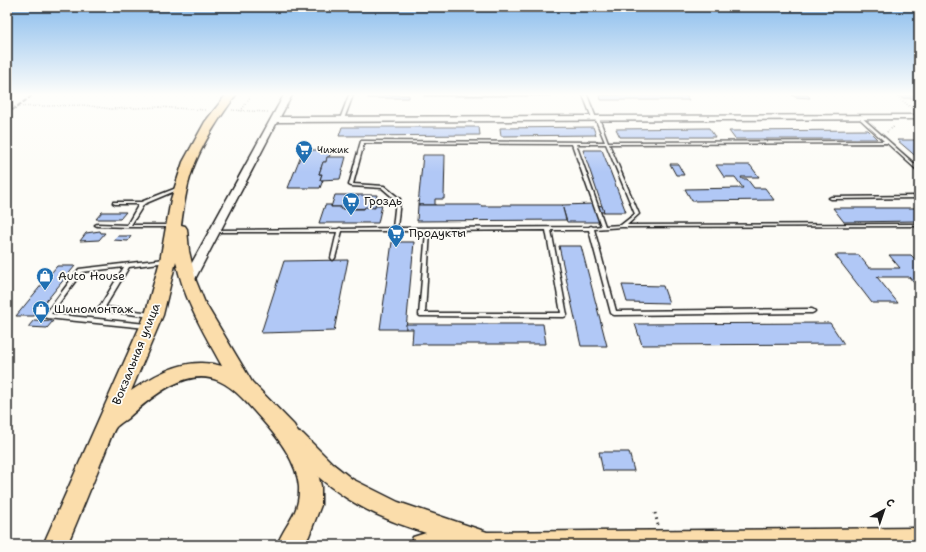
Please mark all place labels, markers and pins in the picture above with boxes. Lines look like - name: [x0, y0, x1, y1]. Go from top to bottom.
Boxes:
- supermarket icon: Чижик: [294, 139, 314, 164]
- place label: Чижик: [317, 143, 349, 156]
- supermarket icon: Гроздь: [341, 191, 361, 216]
- place label: Гроздь: [364, 193, 402, 209]
- supermarket icon: Продукты: [386, 223, 406, 248]
- place label: Продукты: [409, 225, 466, 241]
- shop icon: Auto House: [35, 266, 55, 291]
- place label: Auto House: [58, 268, 125, 284]
- shop icon: Шиномонтаж: [31, 299, 51, 324]
- place label: Шиномонтаж: [54, 301, 133, 317]

